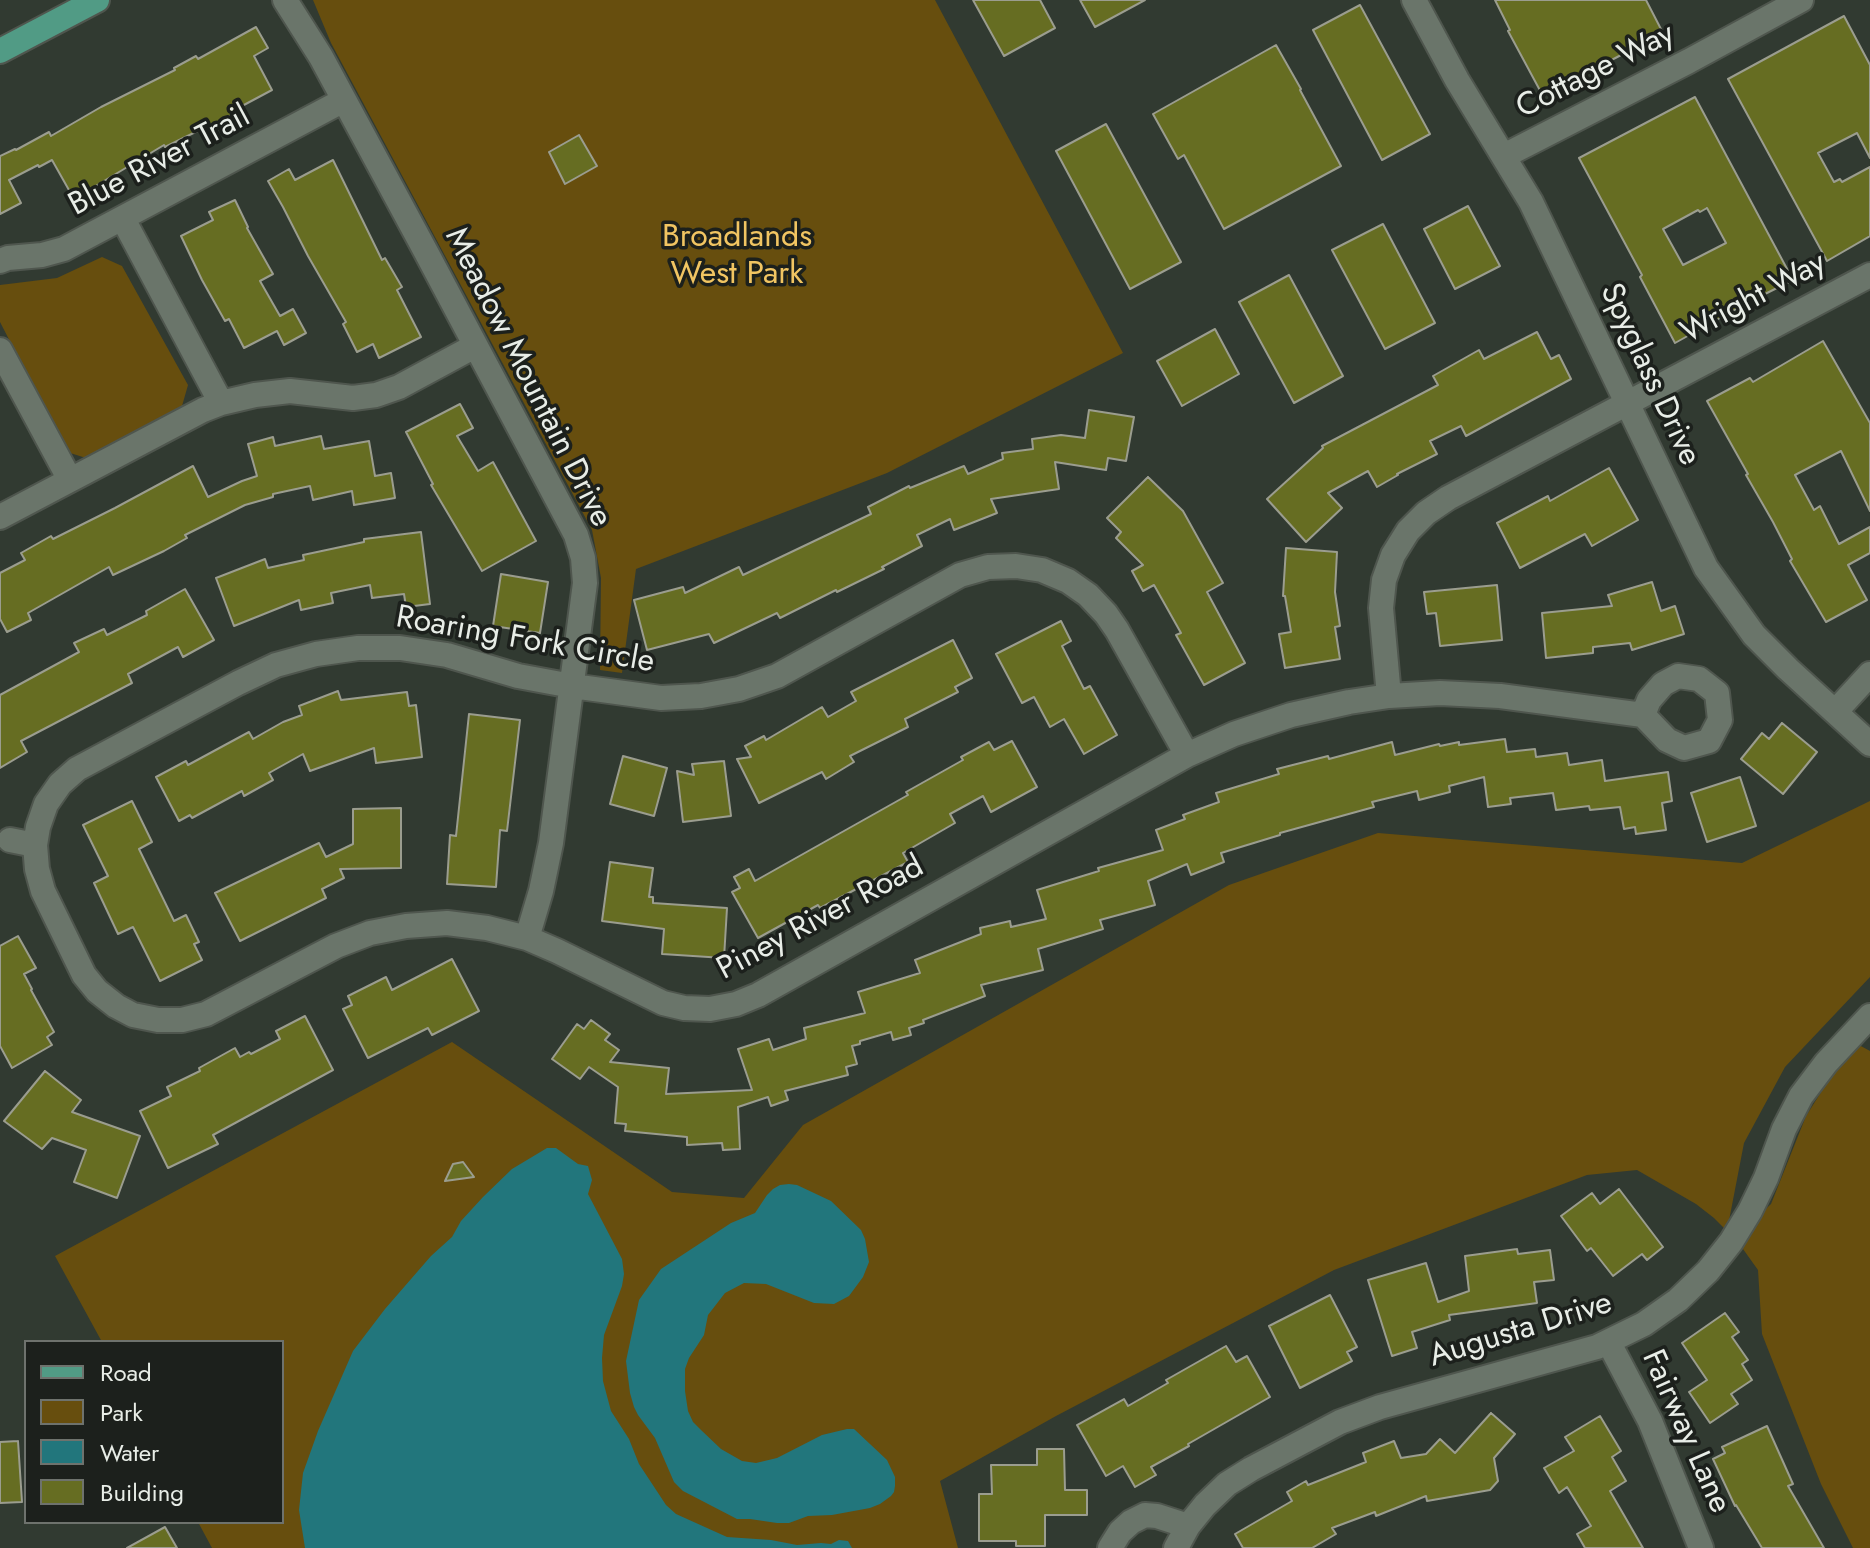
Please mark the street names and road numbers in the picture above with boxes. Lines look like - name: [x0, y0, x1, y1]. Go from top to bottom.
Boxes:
- street label: Cottage Way: [1511, 16, 1681, 128]
- street label: Blue River Trail: [63, 98, 257, 226]
- street label: Meadow Mountain Drive: [435, 222, 619, 534]
- street label: Wright Way: [1675, 245, 1833, 353]
- street label: Spyglass Drive: [1590, 278, 1708, 472]
- street label: Roaring Fork Circle: [393, 599, 657, 683]
- street label: Piney River Road: [711, 848, 931, 990]
- street label: Augusta Drive: [1425, 1285, 1617, 1377]
- street label: Fairway Lane: [1632, 1345, 1738, 1519]

